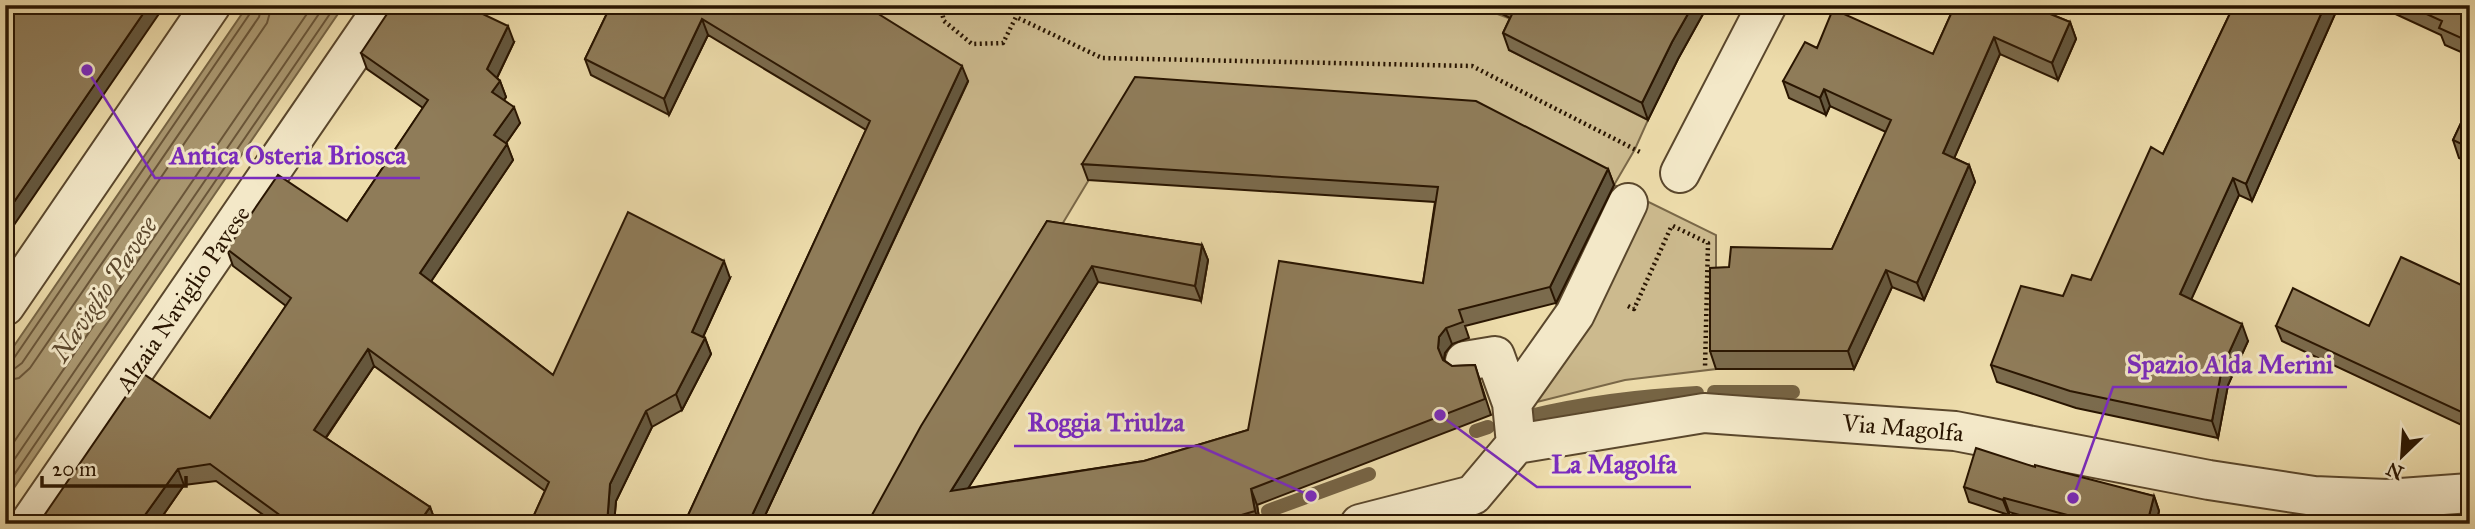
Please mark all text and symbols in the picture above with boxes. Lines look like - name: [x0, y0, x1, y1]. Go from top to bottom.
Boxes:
- callout: Antica Osteria Briosca: [155, 131, 420, 178]
- text: Antica Osteria Briosca: [168, 139, 407, 171]
- street label: Alzaia Naviglio Pavese: [109, 200, 257, 399]
- water label: Naviglio Pavese: [43, 209, 165, 369]
- callout: Spazio Alda Merini: [2113, 340, 2347, 387]
- text: Spazio Alda Merini: [2127, 348, 2334, 380]
- callout: Roggia Triulza: [1014, 399, 1199, 446]
- text: Roggia Triulza: [1027, 406, 1186, 439]
- street label: Via Magolfa: [1840, 408, 1966, 448]
- north arrow: [2366, 420, 2436, 490]
- callout: La Magolfa: [1537, 440, 1691, 487]
- scale bar: [42, 445, 186, 489]
- text: La Magolfa: [1551, 448, 1678, 481]
- text: 20 m: [52, 456, 97, 482]
- text: N: [2383, 457, 2407, 485]

